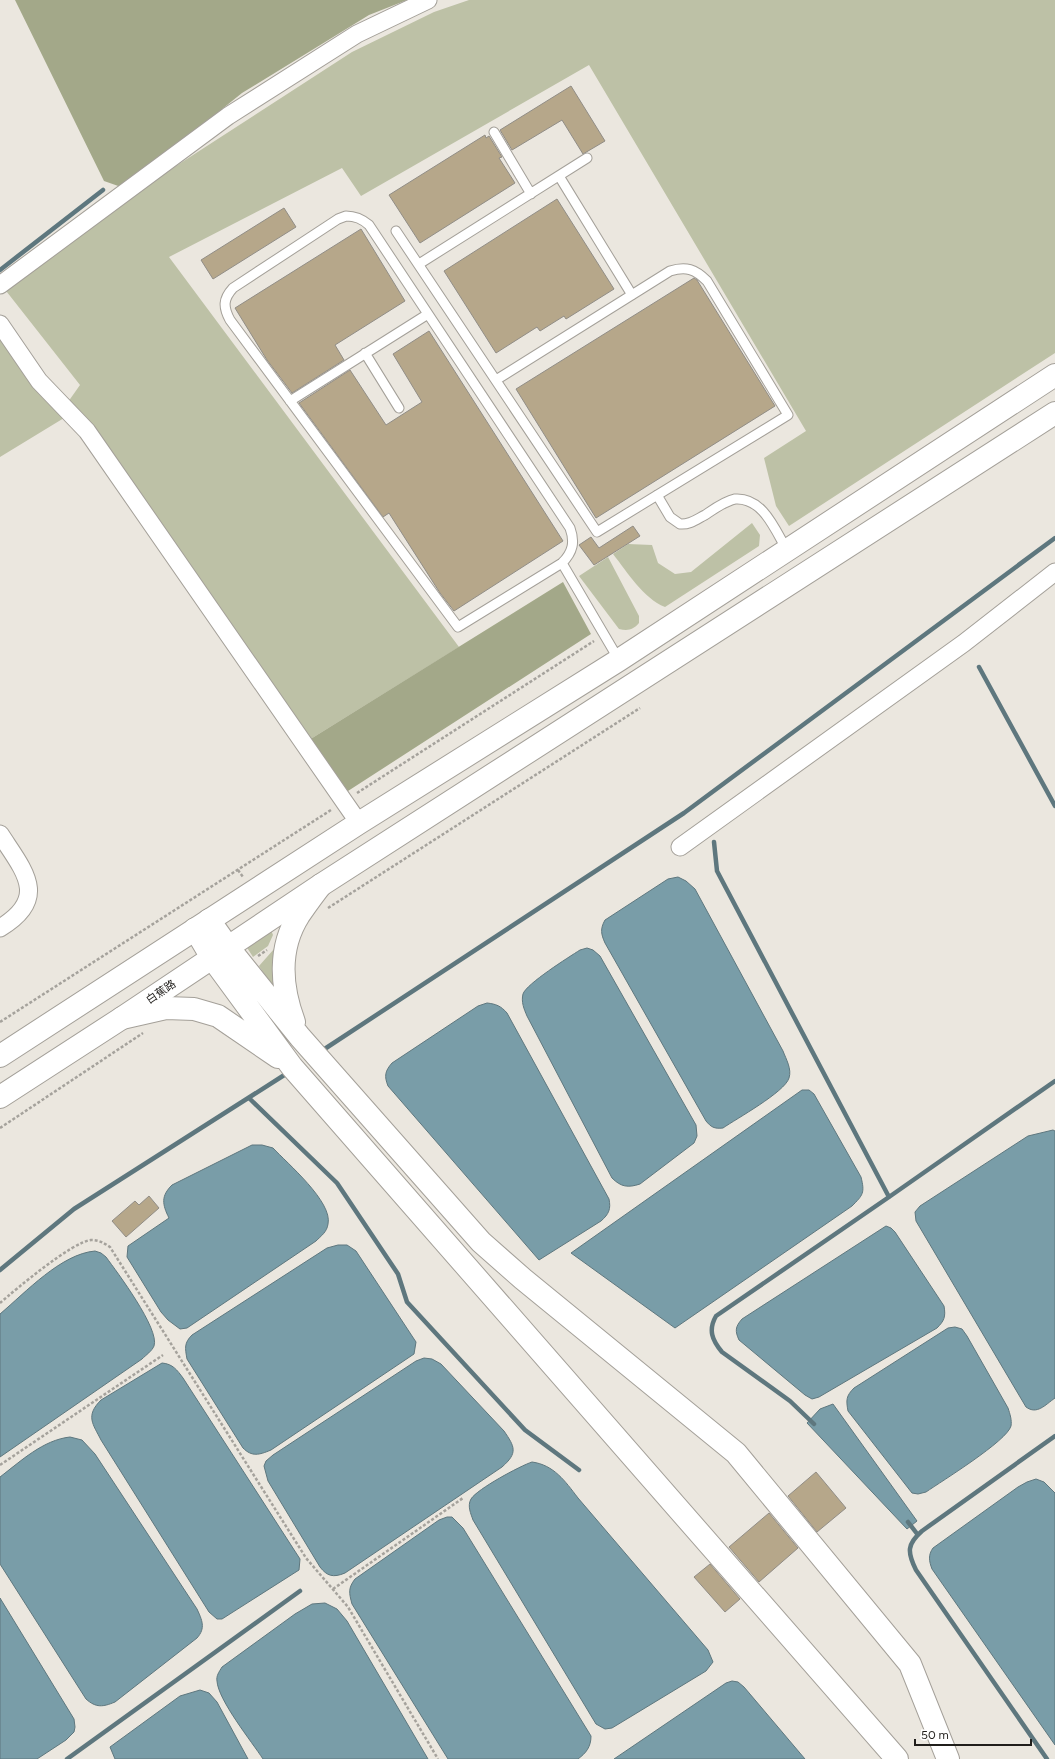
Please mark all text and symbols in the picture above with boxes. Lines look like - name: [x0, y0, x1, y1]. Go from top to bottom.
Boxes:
- street label: 白蕉路: [144, 977, 178, 1007]
- scale bar: [915, 1721, 1031, 1747]
- text: 50 m: [921, 1728, 949, 1742]

